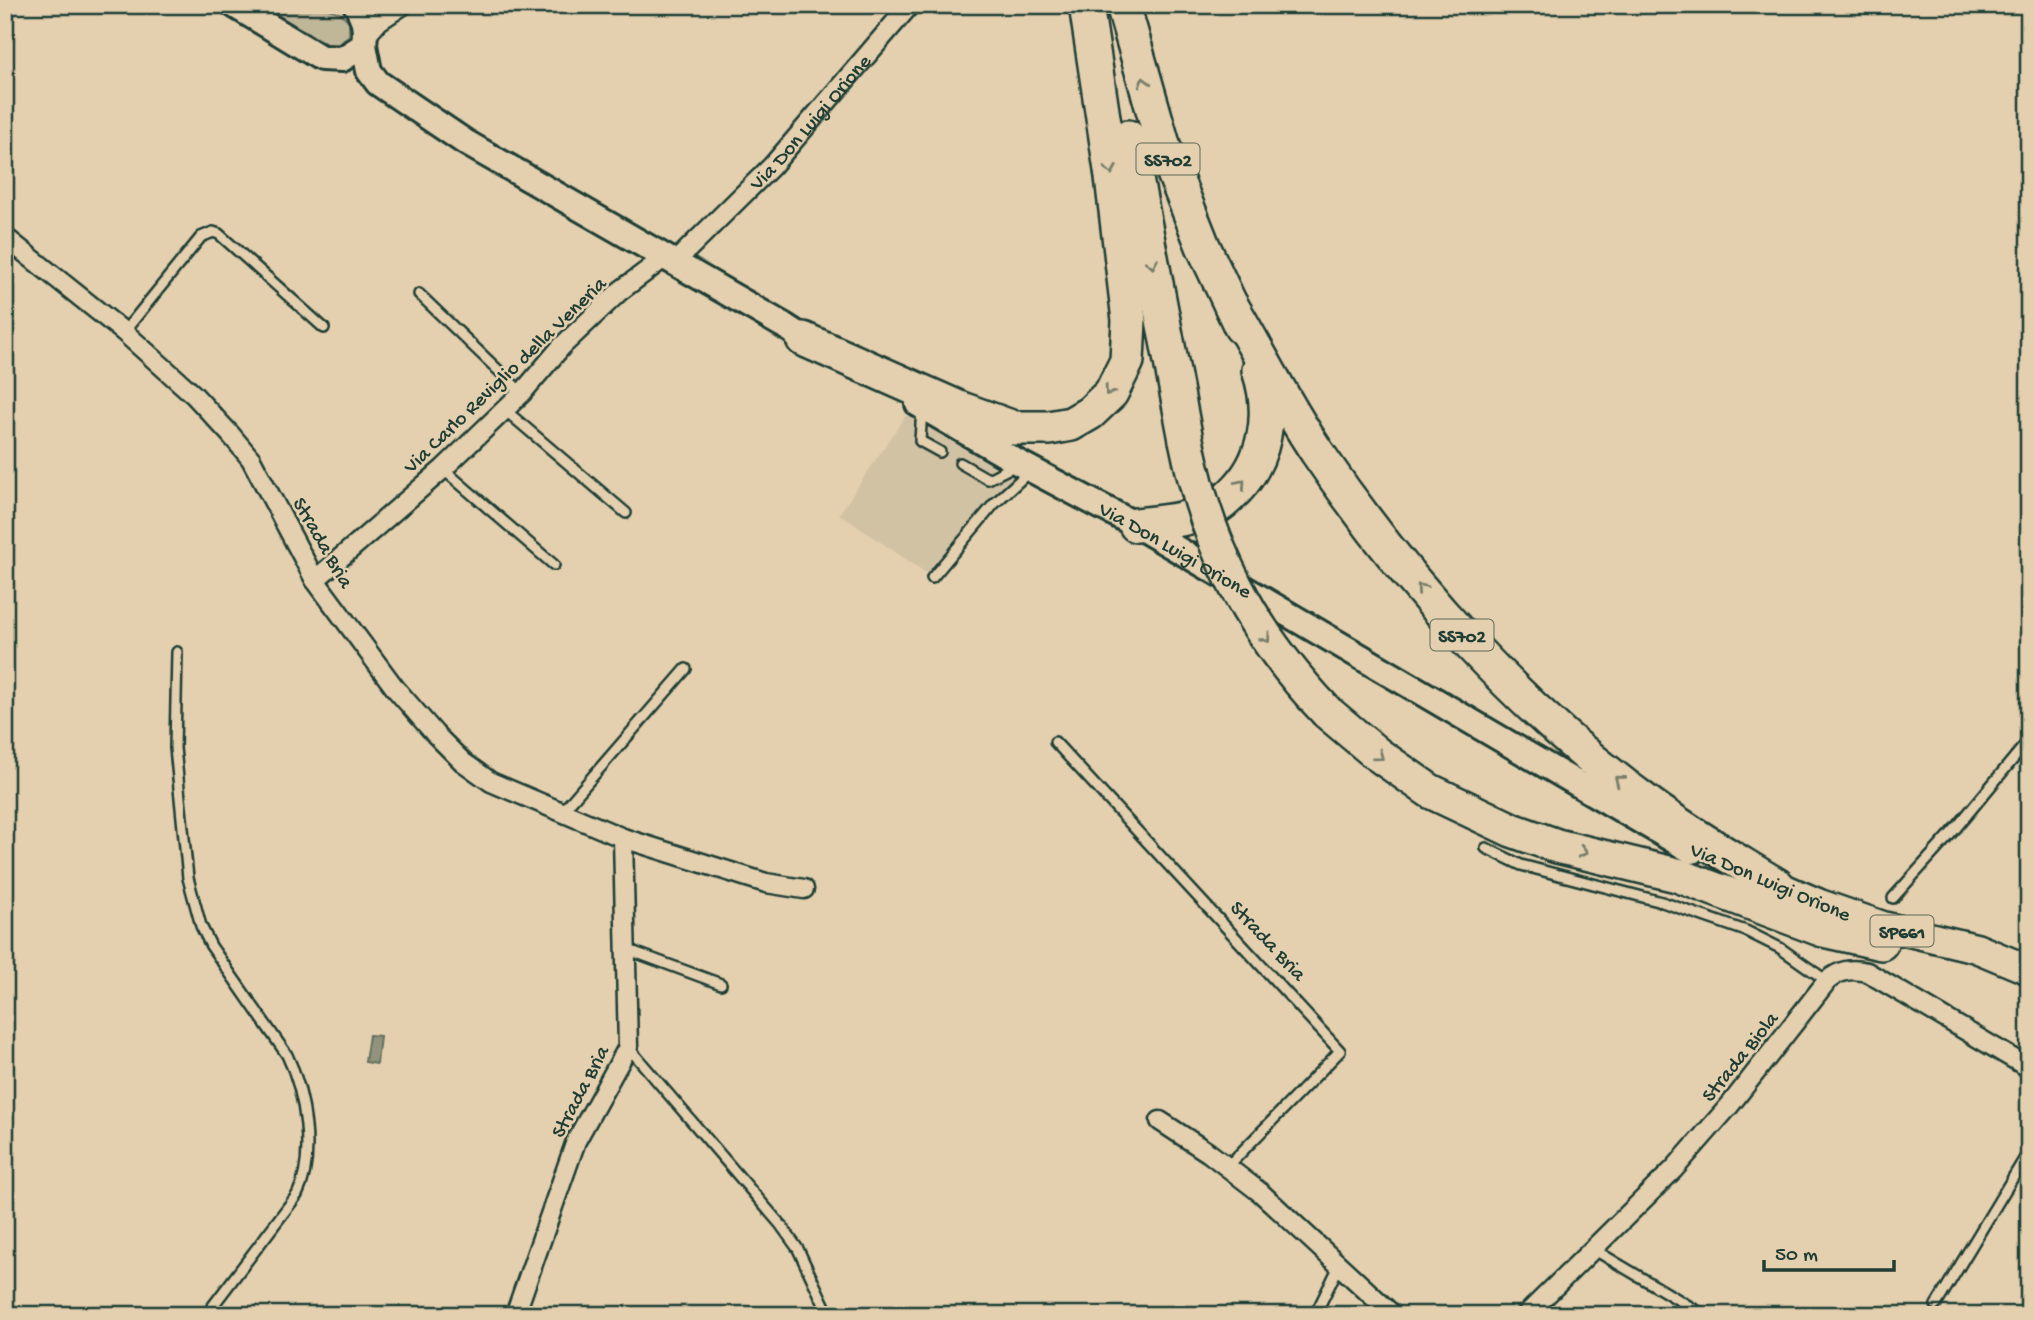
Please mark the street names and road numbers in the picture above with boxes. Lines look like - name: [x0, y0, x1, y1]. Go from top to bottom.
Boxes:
- street label: Via Don Luigi Orione: [745, 50, 879, 198]
- road number: SS702: [1136, 144, 1200, 174]
- street label: Via Carlo Reviglio della Veneria: [399, 272, 614, 481]
- street label: Strada Bria: [285, 494, 358, 595]
- street label: Via Don Luigi Orione: [1093, 498, 1256, 607]
- road number: SS702: [1430, 620, 1494, 650]
- street label: Via Don Luigi Orione: [1685, 839, 1855, 930]
- street label: Strada Bria: [1223, 897, 1311, 989]
- road number: SP661: [1870, 916, 1934, 946]
- street label: Strada Biola: [1698, 1007, 1787, 1108]
- street label: Strada Bria: [547, 1041, 617, 1143]

